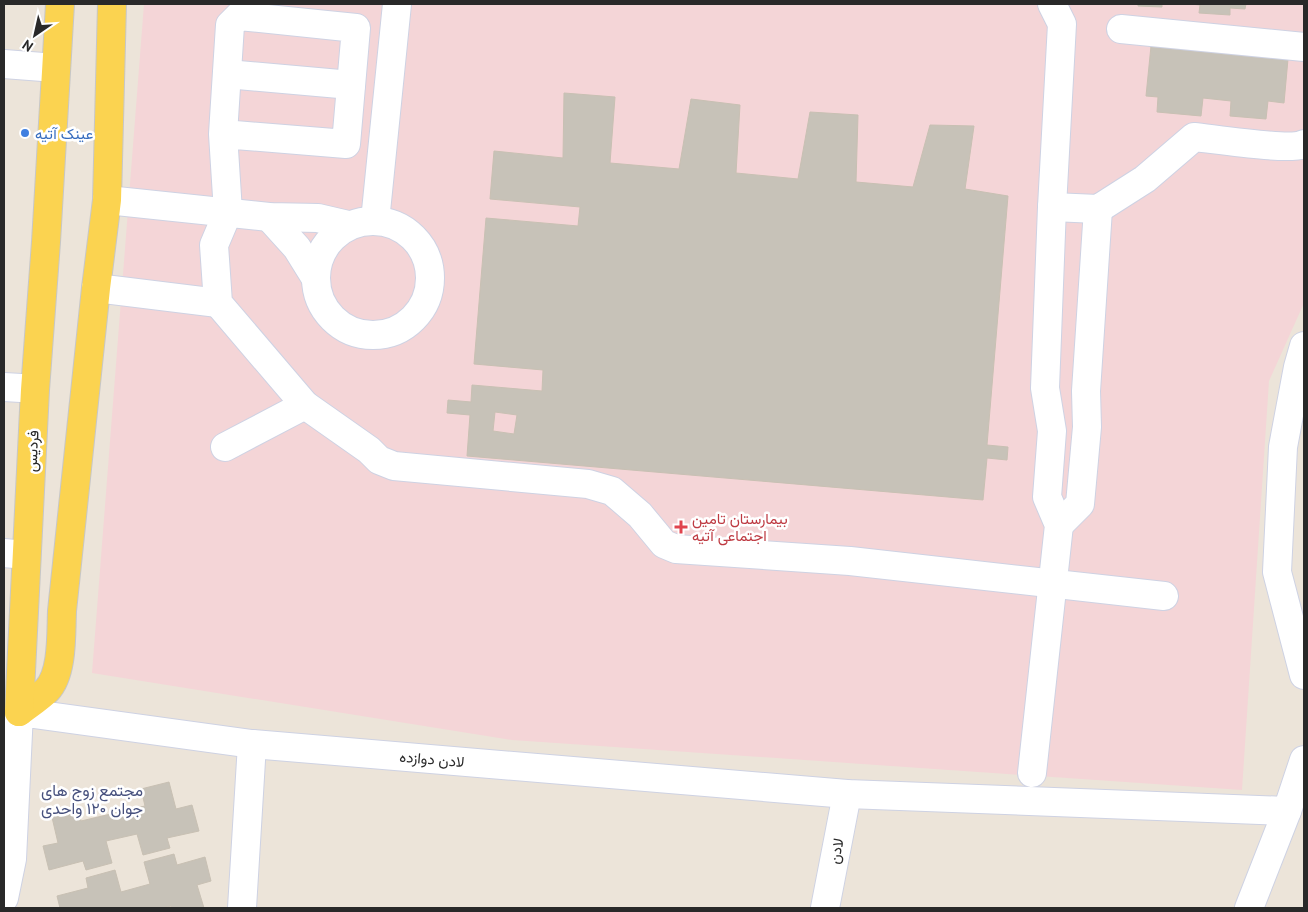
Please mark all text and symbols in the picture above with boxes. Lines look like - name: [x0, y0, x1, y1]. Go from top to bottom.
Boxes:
- north arrow: [10, 10, 60, 60]
- text: N: [19, 36, 37, 56]
- place label: عینک آتیه: [35, 124, 93, 143]
- marker: عینک آتیه: [19, 127, 31, 139]
- street label: فردیس: [21, 429, 44, 472]
- place label: بیمارستان تامین اجتماعی آتیه: [692, 509, 788, 546]
- marker: بیمارستان تامین اجتماعی آتیه: [674, 520, 688, 534]
- street label: لادن دوازده: [399, 747, 465, 771]
- district label: مجتمع زوج های جوان ۱۲۰ واحدی: [41, 780, 143, 819]
- street label: لادن: [824, 836, 848, 866]

